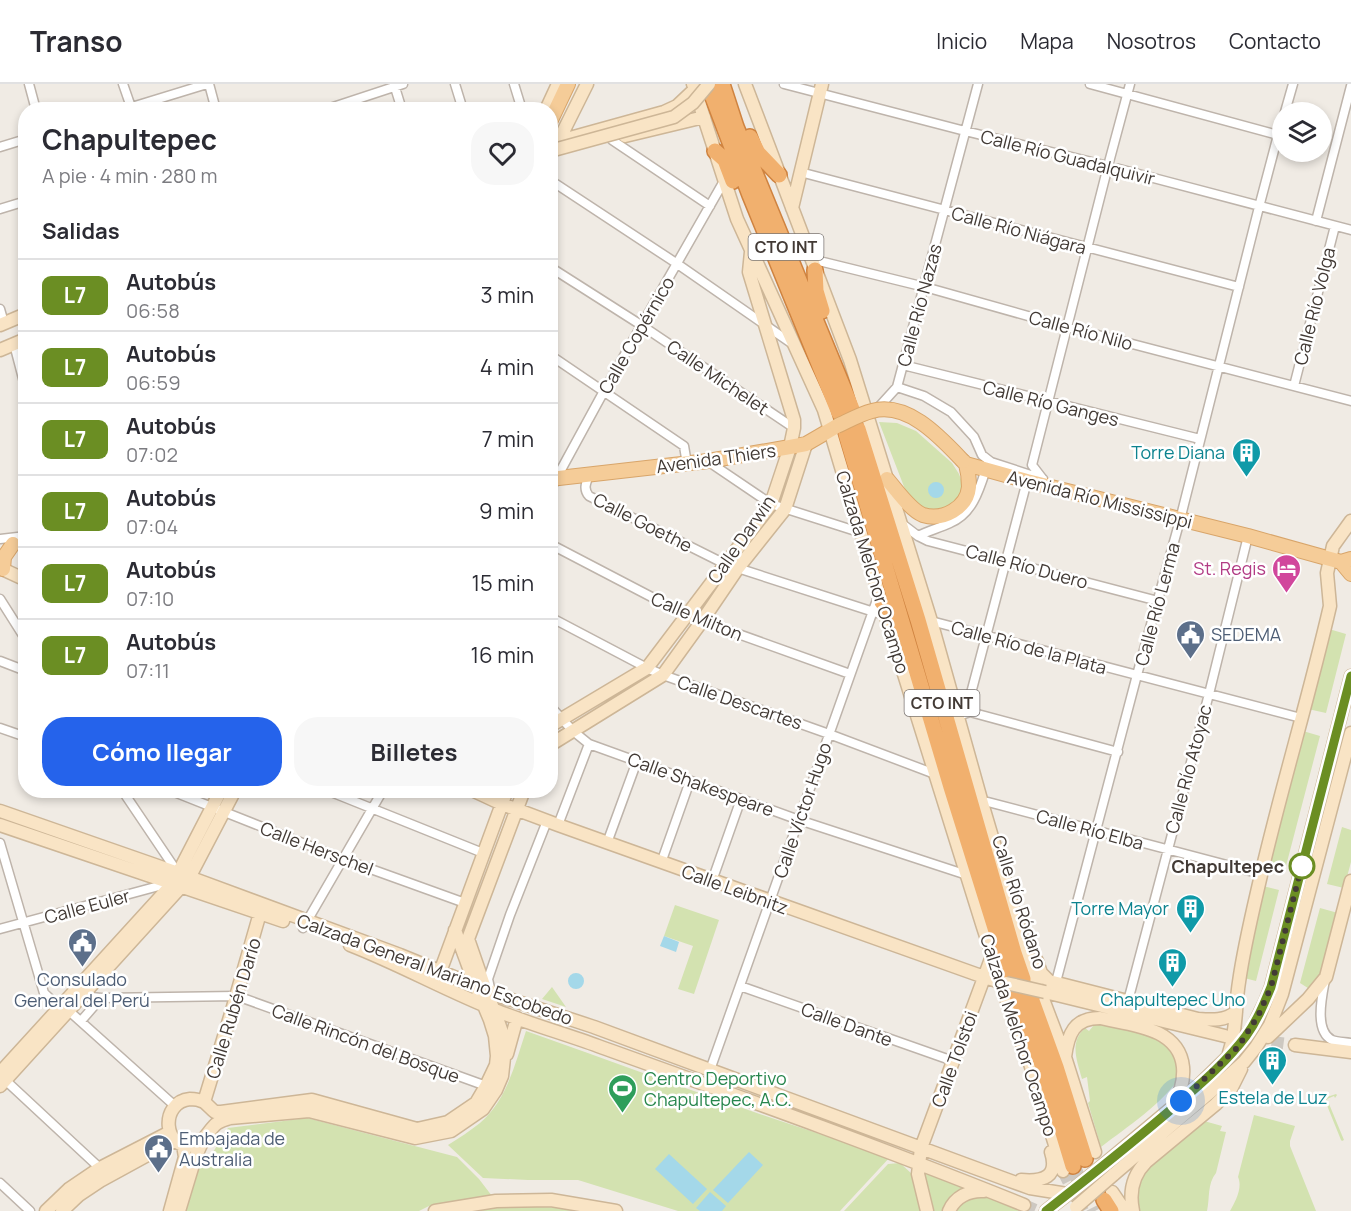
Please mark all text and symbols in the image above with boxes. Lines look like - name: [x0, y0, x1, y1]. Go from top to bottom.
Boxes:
- text: Transo: [30, 22, 123, 60]
- text: Inicio: [936, 27, 987, 55]
- text: Mapa: [1020, 27, 1074, 55]
- text: Nosotros: [1107, 27, 1196, 55]
- text: Contacto: [1229, 27, 1321, 55]
- map controls: [1272, 102, 1332, 162]
- button: layers: [1272, 102, 1332, 162]
- text: Chapultepec: [42, 120, 217, 158]
- button: heart: [471, 122, 534, 185]
- street label: Calle Río Guadalquivir: [978, 124, 1158, 190]
- text: A pie · 4 min · 280 m: [42, 162, 217, 189]
- street label: Calle Río Niágara: [949, 200, 1089, 260]
- text: Salidas: [42, 216, 120, 246]
- road number: CTO INT: [748, 234, 824, 260]
- street label: Calle Río Nazas: [891, 241, 947, 369]
- street label: Calle Río Volga: [1288, 245, 1340, 367]
- text: Autobús: [126, 267, 216, 297]
- street label: Calle Copérnico: [593, 272, 679, 398]
- text: 3 min: [481, 280, 534, 310]
- text: L7: [64, 281, 86, 309]
- text: 06:58: [126, 297, 180, 324]
- street label: Calle Río Nilo: [1026, 305, 1136, 355]
- street label: Calle Michelet: [662, 334, 774, 420]
- text: Autobús: [126, 339, 216, 369]
- text: 4 min: [480, 352, 534, 382]
- text: L7: [64, 353, 86, 381]
- text: 06:59: [126, 369, 181, 396]
- street label: Calle Río Ganges: [981, 375, 1121, 431]
- text: Autobús: [126, 411, 216, 441]
- text: 7 min: [482, 424, 534, 454]
- text: L7: [64, 425, 86, 453]
- building icon: Torre Diana: [1230, 436, 1262, 478]
- street label: Avenida Thiers: [655, 438, 777, 478]
- place label: Torre Diana: [1131, 440, 1225, 464]
- text: 07:02: [126, 441, 178, 468]
- street label: Avenida Río Mississippi: [1005, 464, 1195, 534]
- street label: Calzada Melchor Ocampo: [831, 468, 915, 676]
- text: Autobús: [126, 483, 216, 513]
- street label: Calle Goethe: [590, 487, 696, 557]
- street label: Calle Darwin: [702, 490, 780, 588]
- text: 9 min: [479, 496, 534, 526]
- text: L7: [64, 497, 86, 525]
- text: 07:04: [126, 513, 178, 540]
- street label: Calle Río Duero: [963, 538, 1091, 594]
- street label: Calle Río Lerma: [1129, 540, 1185, 668]
- hotel icon: St. Regis: [1271, 552, 1303, 594]
- text: Autobús: [126, 555, 216, 585]
- place label: St. Regis: [1193, 556, 1266, 580]
- text: 15 min: [471, 568, 534, 598]
- text: L7: [64, 569, 86, 597]
- text: 07:10: [126, 585, 174, 612]
- street label: Calle Milton: [648, 586, 746, 646]
- street label: Calle Río de la Plata: [949, 615, 1109, 679]
- public building icon: SEDEMA: [1174, 618, 1206, 660]
- place label: SEDEMA: [1211, 622, 1282, 646]
- text: Autobús: [126, 627, 216, 657]
- text: 16 min: [471, 640, 534, 670]
- text: L7: [64, 641, 86, 669]
- text: 07:11: [126, 657, 170, 684]
- street label: Calle Descartes: [674, 669, 806, 735]
- road number: CTO INT: [904, 690, 980, 716]
- street label: Calle Río Atoyac: [1159, 702, 1217, 836]
- button: Cómo llegar: [42, 717, 282, 786]
- button: Billetes: [294, 717, 534, 786]
- street label: Calle Víctor Hugo: [768, 739, 836, 881]
- street label: Calle Shakespeare: [625, 746, 777, 822]
- street label: Calle Río Elba: [1034, 803, 1146, 855]
- street label: Calle Herschel: [257, 815, 377, 881]
- street label: Calle Río Ródano: [987, 832, 1053, 972]
- marker: Chapultepec: [1289, 853, 1315, 879]
- place label: Chapultepec: [1172, 854, 1284, 878]
- street label: Calle Leibnitz: [678, 859, 792, 919]
- street label: Calle Euler: [42, 883, 133, 929]
- building icon: Torre Mayor: [1174, 892, 1206, 934]
- place label: Torre Mayor: [1071, 896, 1169, 920]
- street label: Calzada General Mariano Escobedo: [294, 908, 576, 1030]
- public building icon: Consulado General del Perú: [66, 926, 98, 968]
- street label: Calzada Melchor Ocampo: [975, 931, 1063, 1139]
- street label: Calle Rubén Darío: [200, 935, 266, 1081]
- building icon: Chapultepec Uno: [1157, 946, 1189, 988]
- place label: Consulado General del Perú: [14, 967, 150, 1012]
- place label: Chapultepec Uno: [1101, 987, 1245, 1011]
- street label: Calle Dante: [798, 996, 896, 1052]
- street label: Calle Rincón del Bosque: [269, 998, 463, 1088]
- street label: Calle Tolstoi: [926, 1008, 982, 1110]
- building icon: Estela de Luz: [1257, 1044, 1289, 1086]
- place label: Centro Deportivo Chapultepec, A.C.: [644, 1066, 792, 1111]
- sports icon: Centro Deportivo Chapultepec, A.C.: [607, 1072, 639, 1114]
- place label: Estela de Luz: [1218, 1085, 1328, 1109]
- your location: [1166, 1086, 1196, 1116]
- place label: Embajada de Australia: [179, 1126, 285, 1171]
- public building icon: Embajada de Australia: [142, 1132, 174, 1174]

